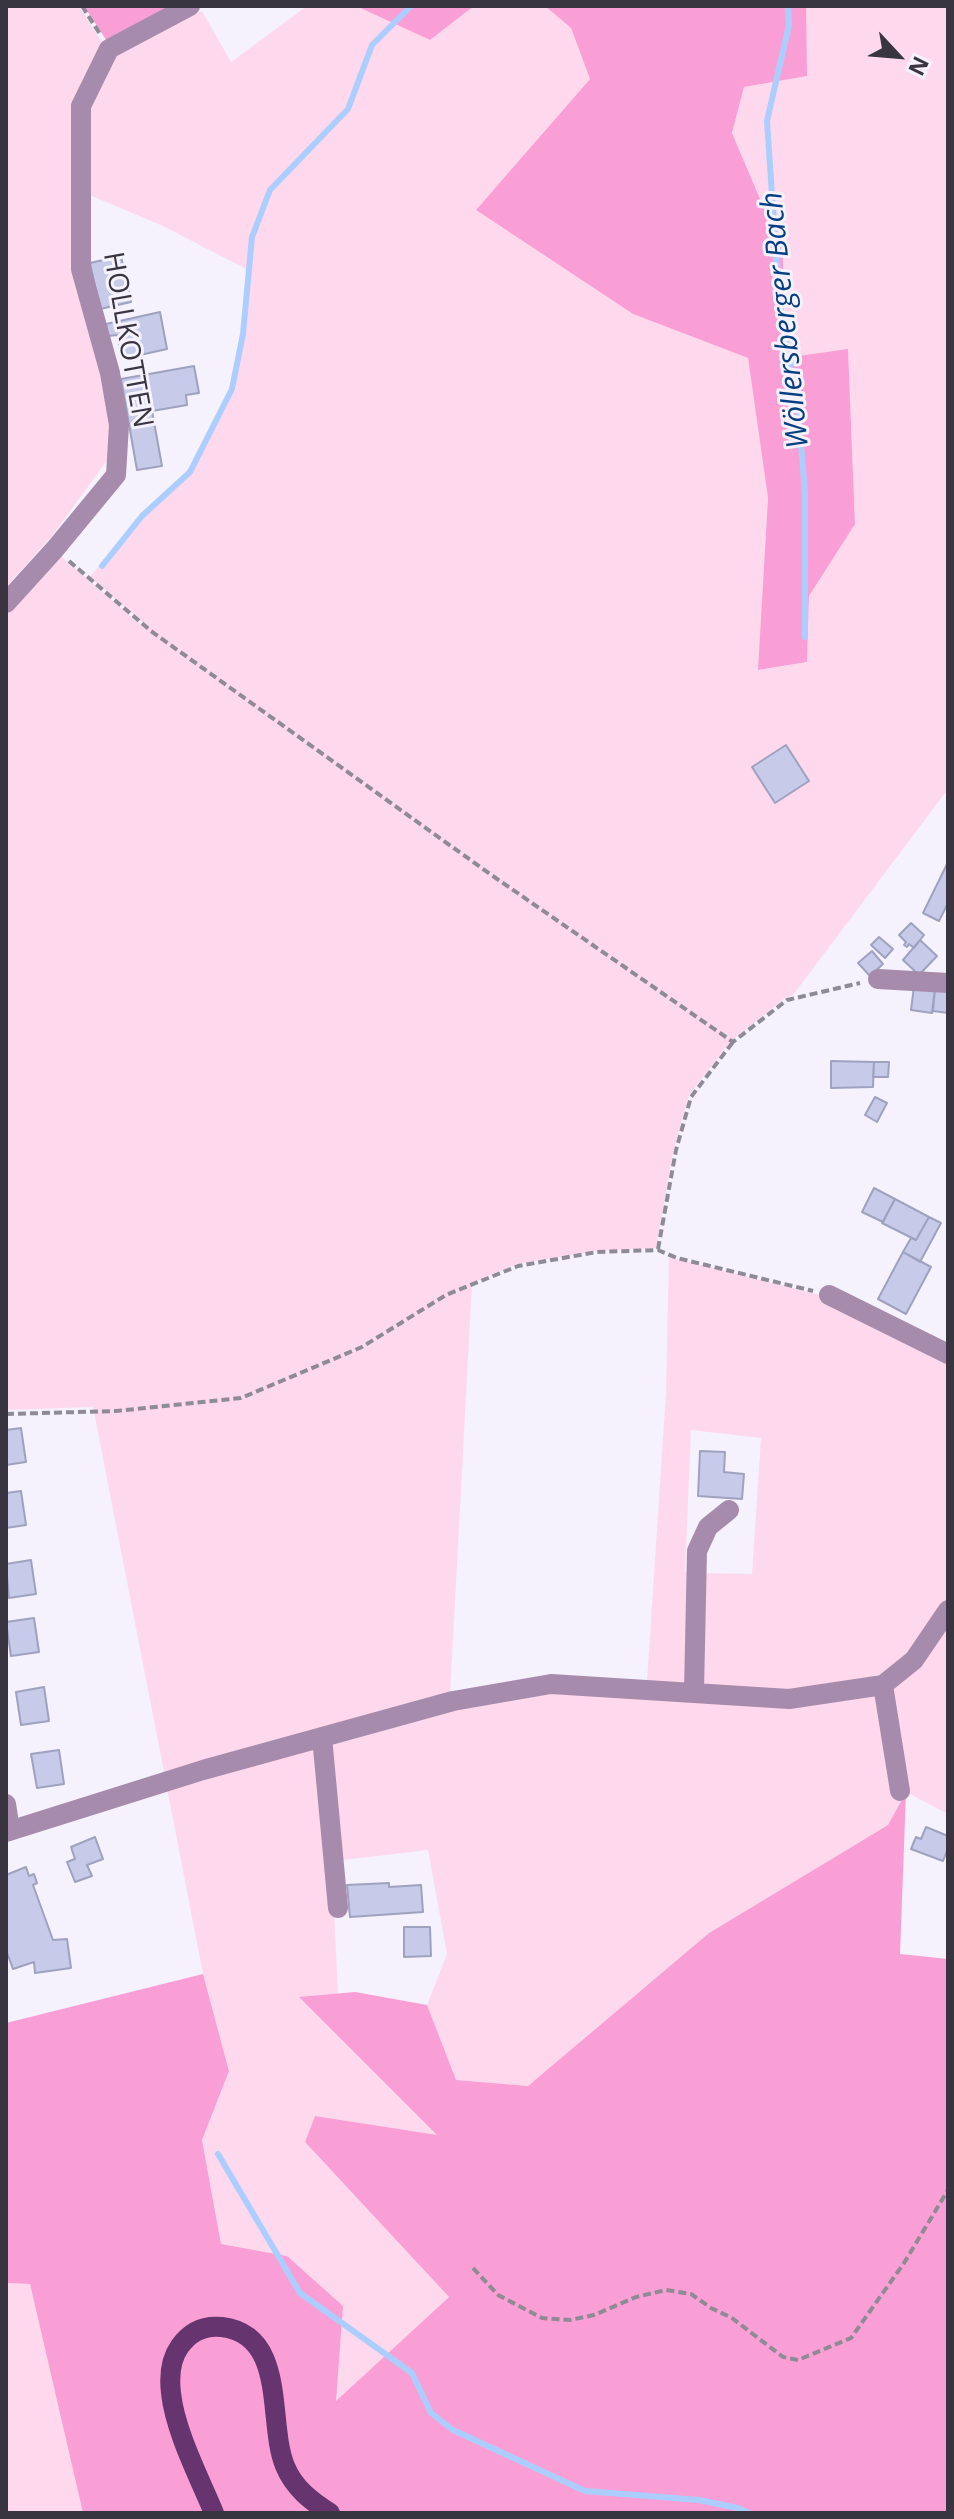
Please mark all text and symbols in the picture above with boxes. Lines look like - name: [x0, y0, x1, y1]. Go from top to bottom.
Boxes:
- north arrow: [858, 16, 938, 96]
- text: N: [902, 52, 937, 81]
- water label: Wöllersberger Bach: [755, 190, 817, 450]
- street label: HOLLKOTTEN: [95, 249, 159, 431]

